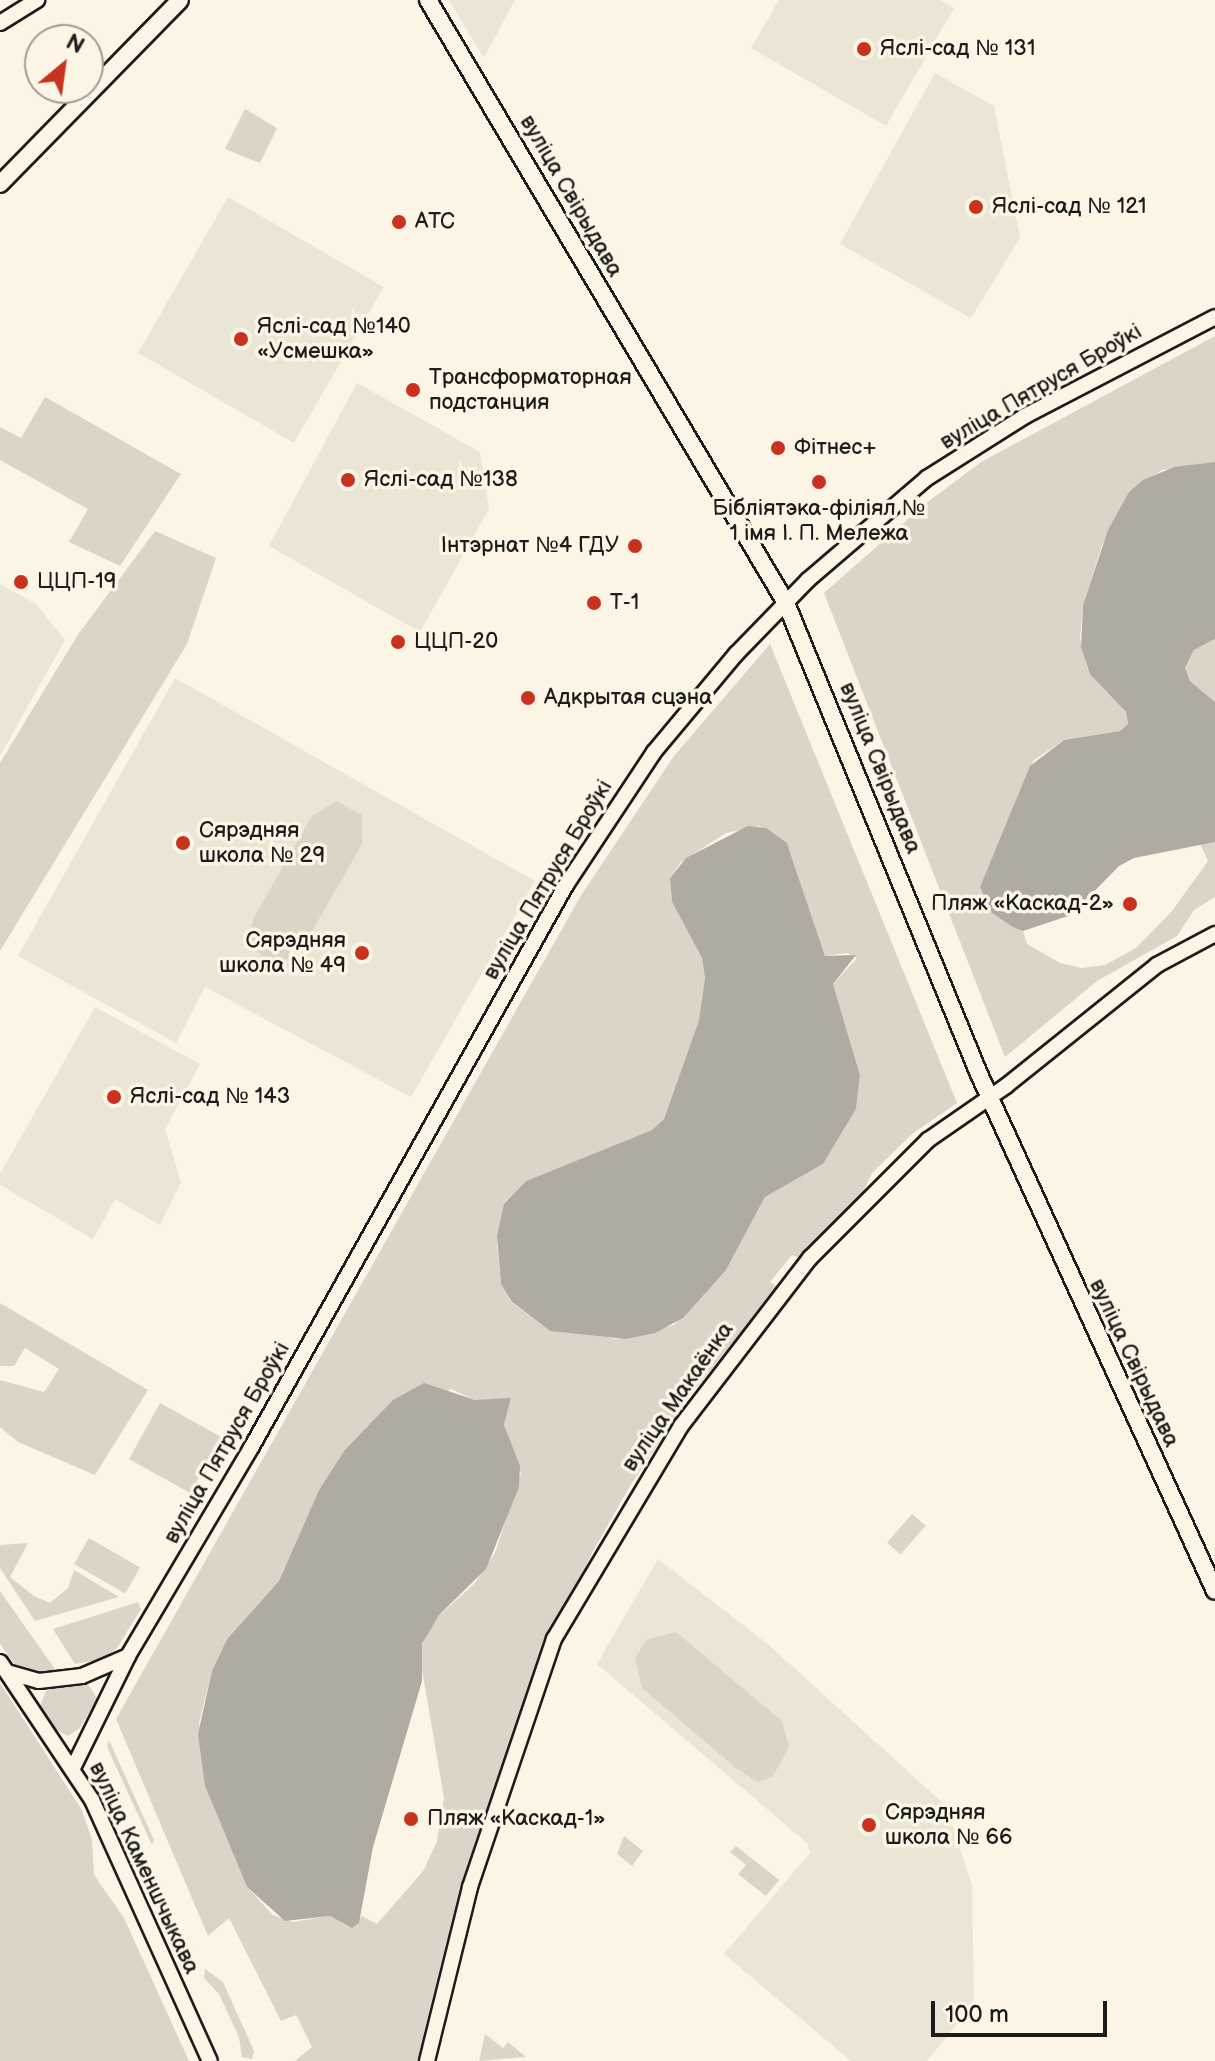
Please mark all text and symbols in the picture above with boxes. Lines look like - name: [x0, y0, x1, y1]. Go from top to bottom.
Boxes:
- north arrow: [24, 24, 104, 104]
- text: N: [61, 29, 89, 60]
- place label: Яслі-сад № 131: [880, 36, 1035, 62]
- marker: Яслі-сад № 131: [855, 40, 873, 58]
- street label: вуліца Свірыдава: [514, 110, 628, 282]
- place label: Яслі-сад № 121: [992, 194, 1147, 220]
- marker: Яслі-сад № 121: [967, 198, 985, 216]
- place label: АТС: [415, 209, 455, 235]
- marker: АТС: [390, 213, 408, 231]
- place label: Яслі-сад №140 «Усмешка»: [257, 313, 411, 364]
- street label: вуліца Пятруся Броўкі: [936, 318, 1146, 456]
- marker: Яслі-сад №140 «Усмешка»: [232, 330, 250, 348]
- place label: Трансформаторная подстанция: [429, 364, 632, 416]
- marker: Трансформаторная подстанция: [404, 381, 422, 399]
- place label: Фітнес+: [794, 435, 877, 461]
- marker: Фітнес+: [769, 439, 787, 457]
- place label: Яслі-сад №138: [364, 467, 518, 493]
- marker: Яслі-сад №138: [339, 471, 357, 489]
- marker: Бібліятэка-філіял № 1 імя І. П. Мележа: [810, 473, 828, 491]
- place label: Бібліятэка-філіял № 1 імя І. П. Мележа: [713, 495, 925, 546]
- place label: Інтэрнат №4 ГДУ: [441, 533, 619, 559]
- marker: Інтэрнат №4 ГДУ: [626, 537, 644, 555]
- place label: ЦЦП-19: [37, 569, 116, 595]
- marker: ЦЦП-19: [12, 573, 30, 591]
- place label: Т-1: [610, 590, 639, 616]
- marker: Т-1: [585, 594, 603, 612]
- place label: ЦЦП-20: [414, 629, 498, 655]
- marker: ЦЦП-20: [389, 633, 407, 651]
- street label: вуліца Свірыдава: [834, 679, 926, 857]
- place label: Адкрытая сцэна: [544, 685, 712, 711]
- marker: Адкрытая сцэна: [519, 689, 537, 707]
- street label: вуліца Пятруся Броўкі: [478, 775, 618, 985]
- place label: Сярэдняя школа № 29: [199, 817, 325, 868]
- marker: Сярэдняя школа № 29: [174, 834, 192, 852]
- place label: Пляж «Каскад-2»: [931, 891, 1114, 917]
- marker: Пляж «Каскад-2»: [1121, 895, 1139, 913]
- place label: Сярэдняя школа № 49: [219, 927, 346, 978]
- marker: Сярэдняя школа № 49: [353, 944, 371, 962]
- place label: Яслі-сад № 143: [130, 1084, 290, 1110]
- marker: Яслі-сад № 143: [105, 1088, 123, 1106]
- street label: вуліца Свірыдава: [1083, 1275, 1185, 1451]
- street label: вуліца Макаёнка: [617, 1317, 739, 1477]
- street label: вуліца Пятруся Броўкі: [158, 1338, 296, 1548]
- street label: вуліца Каменшчыкава: [83, 1758, 205, 1978]
- place label: Сярэдняя школа № 66: [885, 1799, 1012, 1850]
- place label: Пляж «Каскад-1»: [427, 1806, 606, 1832]
- marker: Пляж «Каскад-1»: [402, 1810, 420, 1828]
- marker: Сярэдняя школа № 66: [860, 1816, 878, 1834]
- scale bar: [935, 1985, 1111, 2035]
- text: 100 m: [945, 2000, 1009, 2029]

